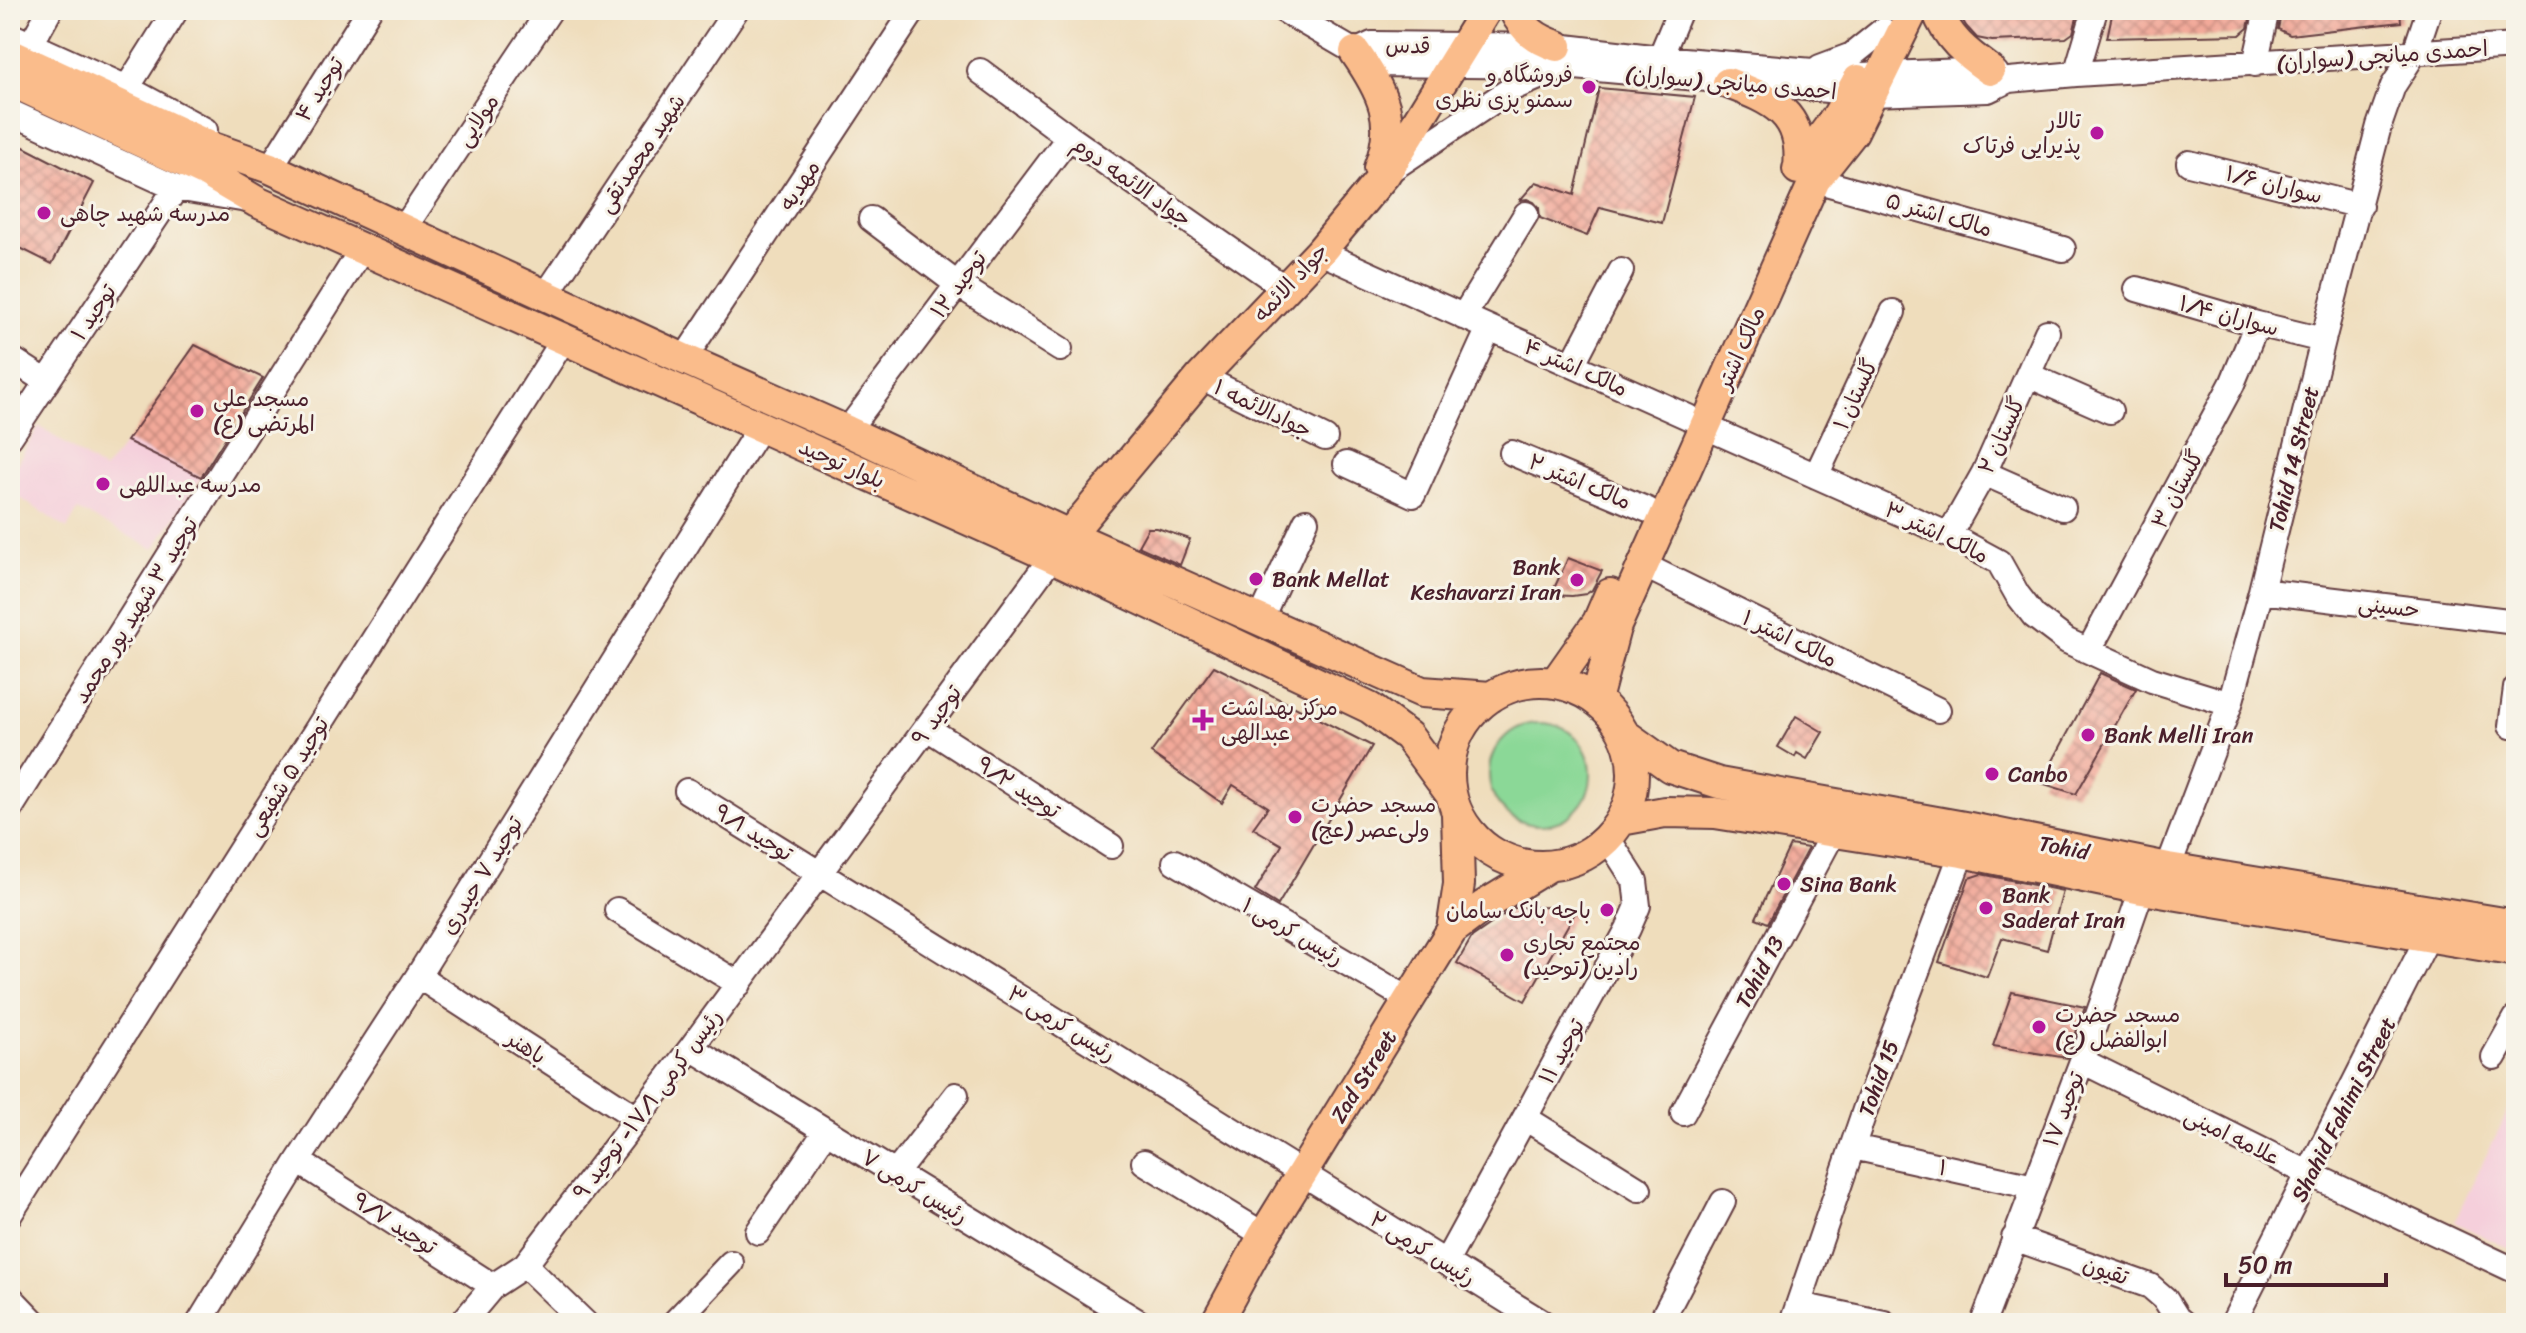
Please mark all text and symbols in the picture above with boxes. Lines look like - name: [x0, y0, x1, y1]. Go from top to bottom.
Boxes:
- street label: قدس: [1385, 26, 1431, 65]
- street label: احمدی میانجی (سواران): [2275, 29, 2489, 82]
- street label: توحید ۴: [284, 48, 355, 130]
- street label: احمدی میانجی (سواران): [1624, 54, 1838, 111]
- place label: فروشگاه و سمنو پزی نظری: [1435, 55, 1573, 119]
- marker: فروشگاه و سمنو پزی نظری: [1580, 78, 1598, 96]
- street label: شهید محمدتقی: [587, 85, 696, 221]
- street label: مولایی: [445, 86, 510, 155]
- place label: تالار پذیرایی فرتاک: [1963, 101, 2082, 165]
- marker: تالار پذیرایی فرتاک: [2088, 124, 2106, 142]
- street label: جواد الائمه دوم: [1063, 125, 1200, 237]
- street label: مهدیه: [768, 152, 831, 219]
- street label: سواران ۱/۶: [2221, 154, 2326, 215]
- street label: مالک اشتر ۵: [1881, 181, 1997, 248]
- place label: مدرسه شهید چاهی: [60, 194, 230, 233]
- marker: مدرسه شهید چاهی: [35, 204, 53, 222]
- street label: جواد الائمه: [1243, 233, 1338, 332]
- street label: توحید ۱۲: [920, 241, 998, 327]
- street label: توحید ۱: [60, 275, 127, 349]
- street label: سواران ۱/۴: [2175, 283, 2283, 348]
- street label: مالک اشتر: [1704, 300, 1776, 398]
- street label: مالک اشتر ۴: [1517, 327, 1634, 408]
- street label: گلستان ۱: [1822, 352, 1889, 437]
- street label: جوادالائمه ۱: [1207, 368, 1319, 449]
- place label: مسجد علی المرتضی (ع): [213, 379, 315, 443]
- street label: Tohid 14 Street: [2257, 382, 2331, 536]
- street label: گلستان ۲: [1966, 390, 2036, 481]
- marker: مسجد علی المرتضی (ع): [188, 402, 206, 420]
- street label: بلوار توحید: [792, 427, 892, 500]
- street label: مالک اشتر ۲: [1522, 442, 1638, 521]
- street label: گلستان ۳: [2140, 442, 2215, 536]
- place label: مدرسه عبداللهی: [119, 465, 262, 504]
- marker: مدرسه عبداللهی: [94, 475, 112, 493]
- street label: مالک اشتر ۳: [1878, 490, 1996, 575]
- street label: توحید ۳ شهيد پور محمد: [62, 508, 209, 712]
- place label: Bank Keshavarzi Iran: [1410, 548, 1561, 612]
- place label: Bank Mellat: [1272, 560, 1390, 599]
- marker: Bank Mellat: [1247, 570, 1265, 588]
- marker: Bank Keshavarzi Iran: [1568, 571, 1586, 589]
- street label: حسینی: [2356, 583, 2422, 630]
- street label: مالک اشتر ۱: [1735, 599, 1844, 678]
- street label: توحید ۹: [901, 676, 973, 754]
- place label: مرکز بهداشت عبدالهی: [1221, 688, 1338, 752]
- street label: توحید ۵ شفیعی: [235, 708, 340, 844]
- marker: مرکز بهداشت عبدالهی: [1192, 709, 1214, 731]
- place label: Bank Melli Iran: [2104, 716, 2253, 755]
- marker: Bank Melli Iran: [2079, 726, 2097, 744]
- street label: توحید ۹/۲: [969, 745, 1069, 830]
- place label: Canbo: [2008, 755, 2068, 794]
- marker: Canbo: [1983, 765, 2001, 783]
- place label: مسجد حضرت ولی‌عصر (عج): [1311, 785, 1436, 849]
- street label: توحید ۹/۱: [706, 793, 802, 872]
- street label: توحید ۷ حیدری: [429, 807, 534, 943]
- marker: مسجد حضرت ولی‌عصر (عج): [1286, 808, 1304, 826]
- street label: Tohid: [2035, 824, 2094, 872]
- place label: Sina Bank: [1800, 865, 1897, 904]
- marker: Sina Bank: [1775, 875, 1793, 893]
- place label: Bank Saderat Iran: [2002, 876, 2125, 940]
- street label: رئیس کرمی ۱: [1234, 886, 1351, 977]
- place label: باجه بانک سامان: [1446, 891, 1591, 930]
- marker: Bank Saderat Iran: [1977, 899, 1995, 917]
- marker: باجه بانک سامان: [1598, 901, 1616, 919]
- place label: مجتمع تجاری رادین (توحید): [1523, 923, 1641, 987]
- street label: Tohid 13: [1724, 929, 1795, 1016]
- marker: مجتمع تجاری رادین (توحید): [1498, 946, 1516, 964]
- street label: رئیس کرمی ۳: [999, 974, 1124, 1073]
- place label: مسجد حضرت ابوالفضل (ع): [2055, 995, 2180, 1059]
- street label: رئیس کرمی ۱۷/۱- توحید ۹: [562, 1000, 733, 1208]
- street label: Shahid Fahimi Street: [2280, 1009, 2407, 1209]
- street label: توحید ۱۱: [1527, 1010, 1596, 1091]
- marker: مسجد حضرت ابوالفضل (ع): [2030, 1018, 2048, 1036]
- street label: باهنر: [497, 1019, 555, 1075]
- street label: Zad Street: [1319, 1021, 1408, 1131]
- street label: Tohid 15: [1847, 1034, 1910, 1122]
- street label: توحید ۱۷: [2031, 1065, 2096, 1153]
- street label: علامه امینی: [2178, 1096, 2288, 1177]
- street label: رئیس کرمی ۷: [853, 1138, 976, 1235]
- street label: ۱: [1935, 1148, 1951, 1187]
- street label: توحید ۹/۷: [344, 1181, 446, 1266]
- street label: رئیس کرمی ۲: [1362, 1200, 1484, 1297]
- scale bar: [2226, 1237, 2386, 1287]
- street label: تقیون: [2077, 1244, 2135, 1297]
- text: 50 m: [2238, 1244, 2293, 1286]

